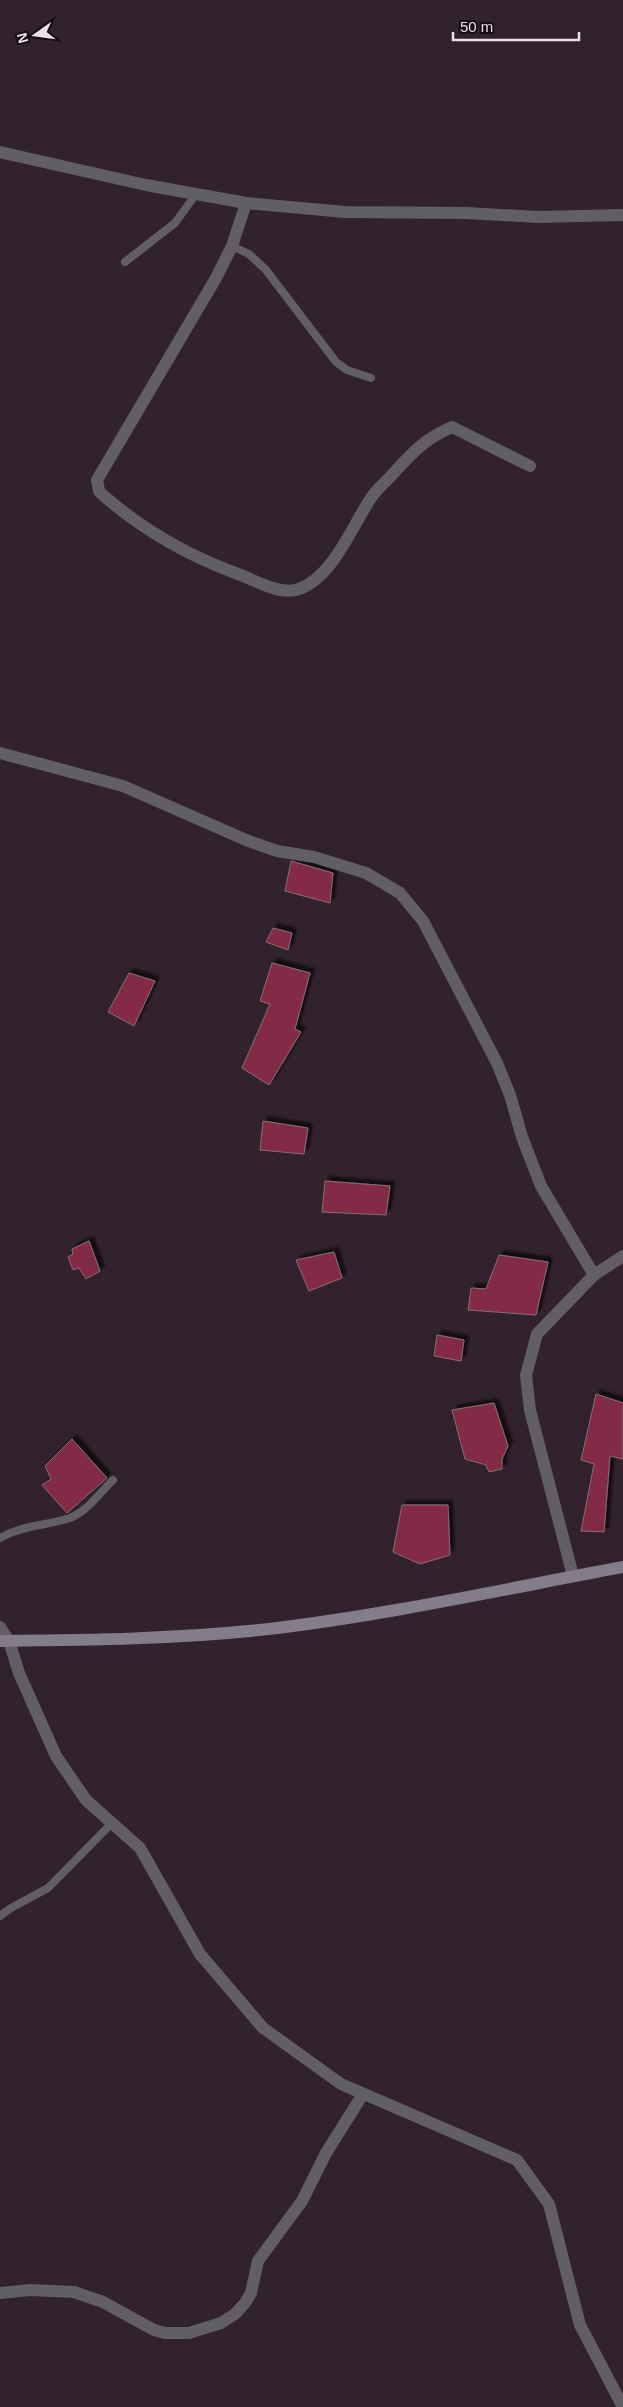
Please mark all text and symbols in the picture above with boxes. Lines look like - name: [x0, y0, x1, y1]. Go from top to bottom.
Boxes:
- north arrow: [10, 10, 60, 60]
- scale bar: [453, 10, 579, 42]
- text: 50 m: [460, 18, 493, 35]
- text: N: [13, 31, 31, 45]

